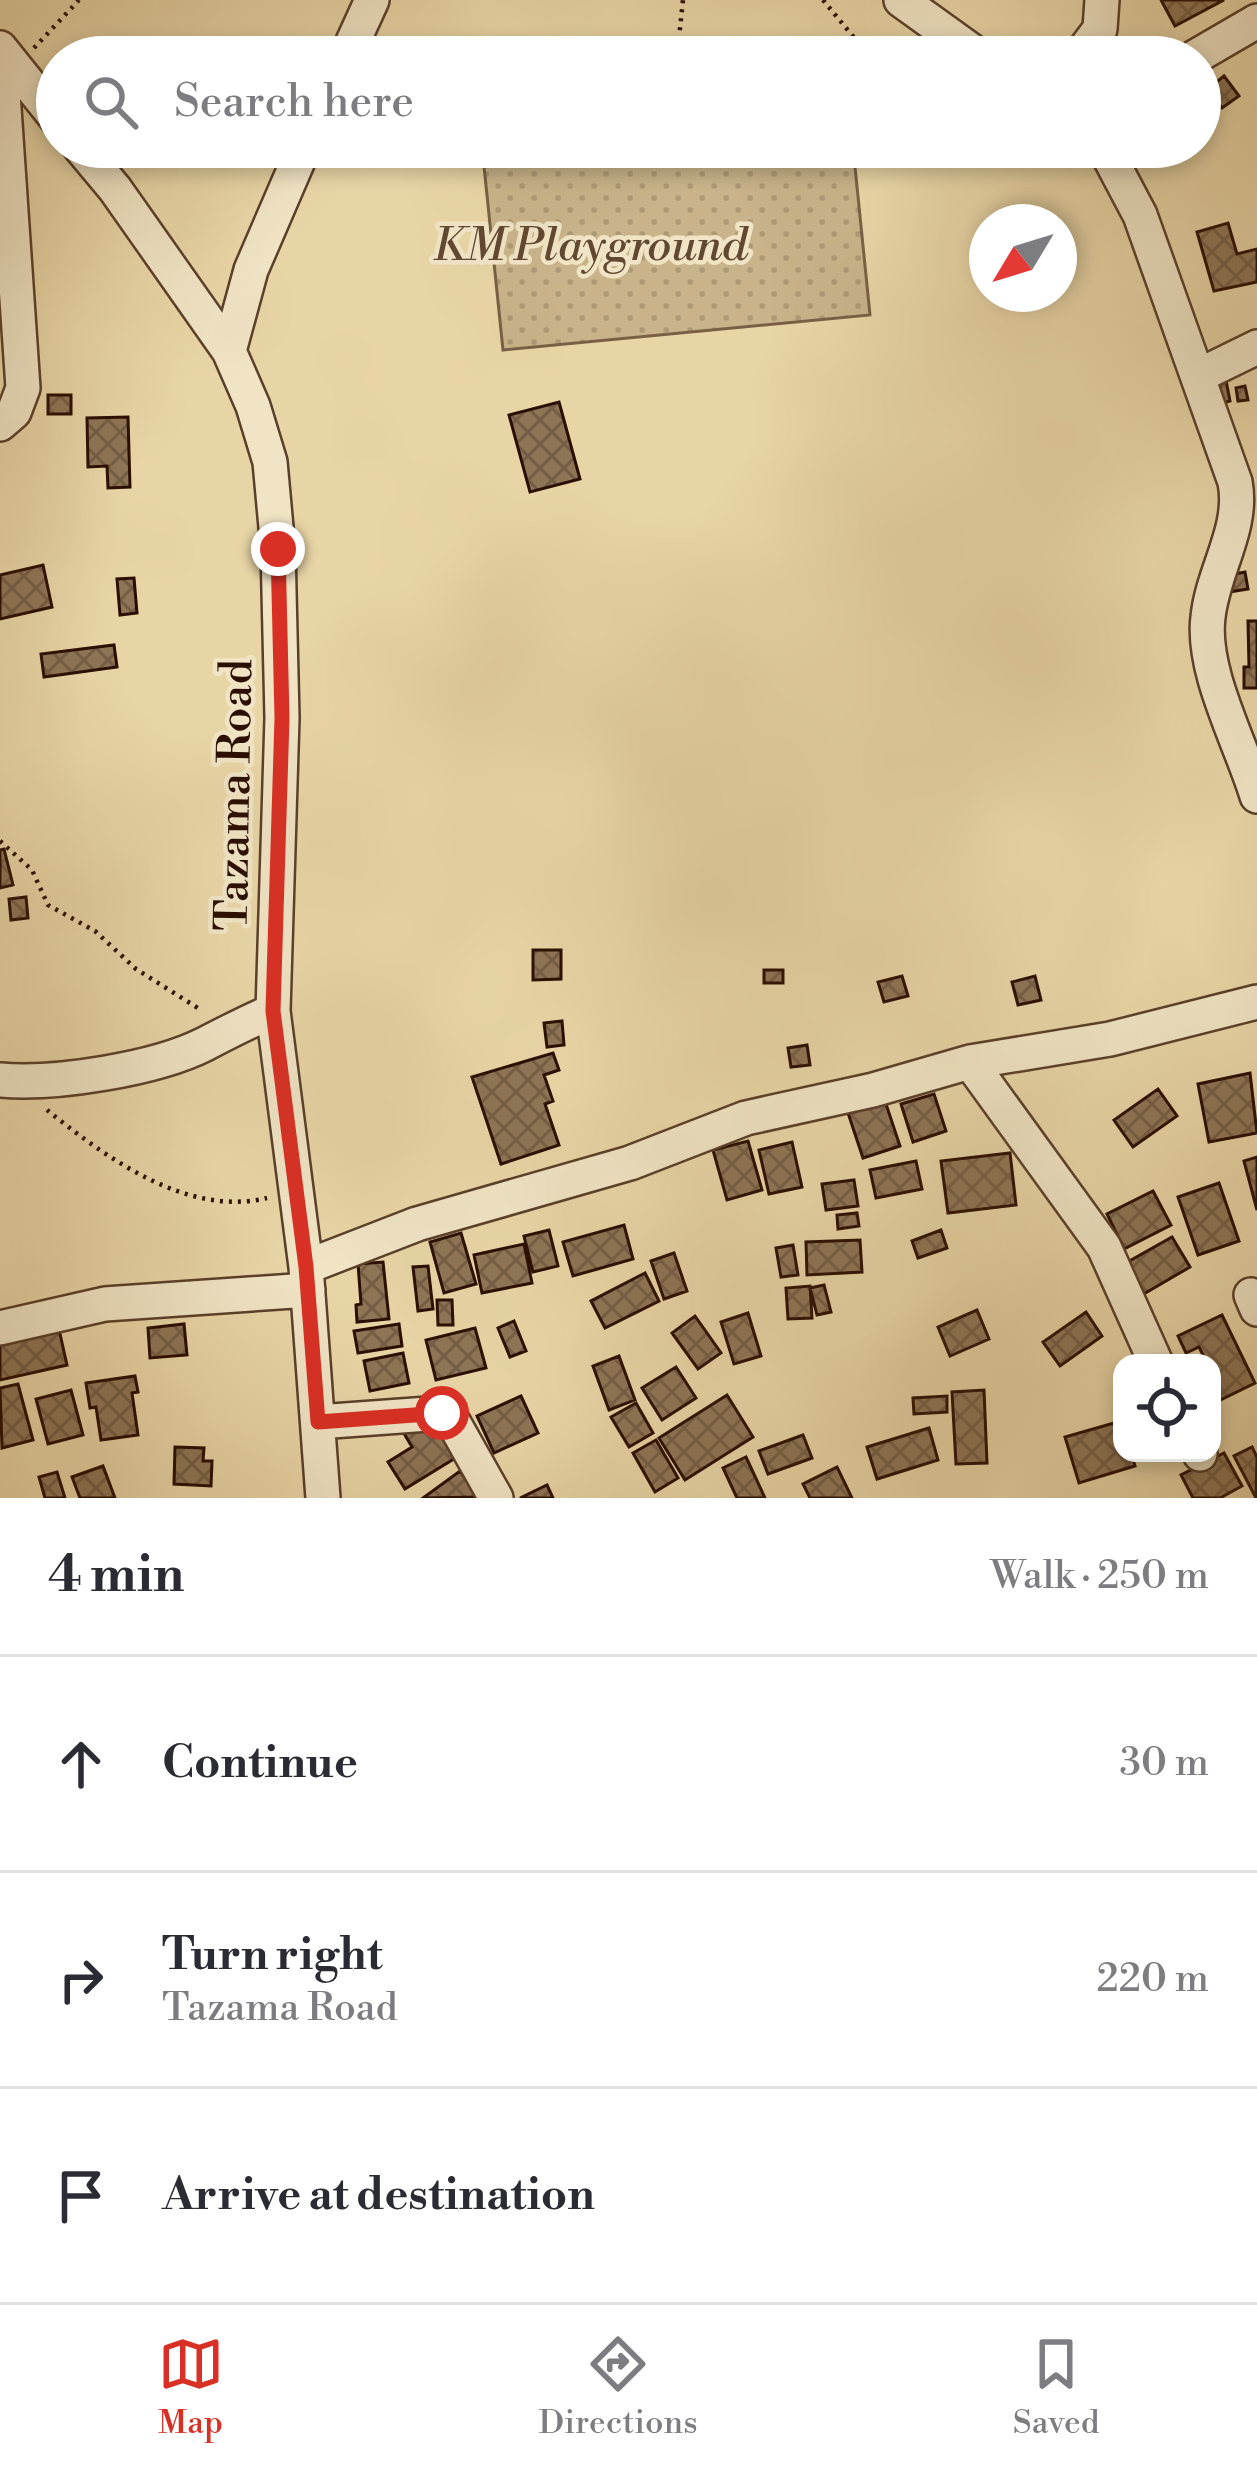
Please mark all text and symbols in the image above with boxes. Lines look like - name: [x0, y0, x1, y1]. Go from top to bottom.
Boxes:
- search box: [36, 36, 1221, 168]
- icon: search: [78, 69, 144, 135]
- text: Search here: [174, 74, 414, 131]
- north arrow: [969, 204, 1077, 312]
- park label: KM Playground: [433, 218, 749, 275]
- route end: [251, 522, 305, 576]
- street label: Tazama Road: [205, 658, 266, 932]
- map controls: [1113, 1354, 1221, 1462]
- button: locate: [1113, 1354, 1221, 1462]
- route start: [415, 1386, 469, 1440]
- text: 4 min: [48, 1544, 184, 1608]
- text: Walk · 250 m: [990, 1552, 1209, 1601]
- icon: ahead: [48, 1731, 114, 1797]
- text: Continue: [162, 1735, 358, 1792]
- text: 30 m: [1119, 1739, 1209, 1788]
- text: Turn right: [162, 1927, 383, 1984]
- icon: right: [48, 1947, 114, 2013]
- text: 220 m: [1096, 1955, 1209, 2004]
- text: Tazama Road: [162, 1984, 398, 2033]
- icon: arrive: [48, 2163, 114, 2229]
- text: Arrive at destination: [162, 2167, 595, 2224]
- tab: Map: [158, 2331, 224, 2444]
- tab: Directions: [539, 2331, 698, 2444]
- tab: Saved: [1013, 2331, 1099, 2444]

